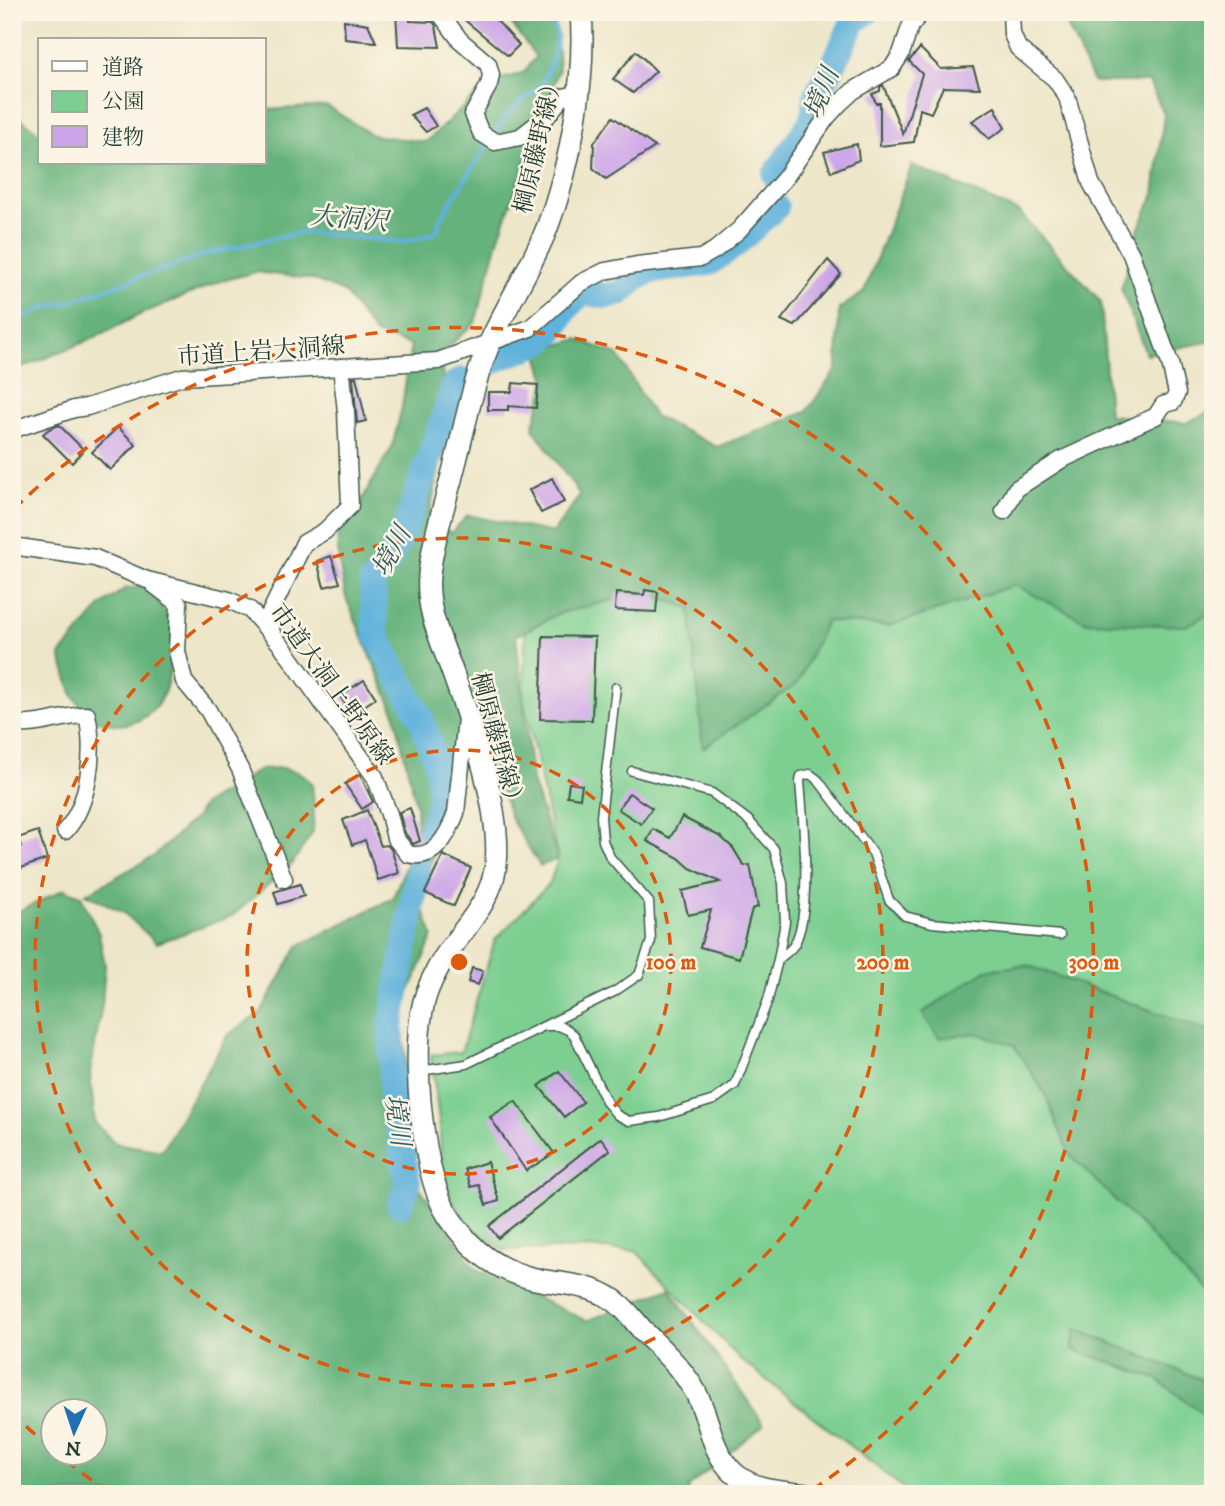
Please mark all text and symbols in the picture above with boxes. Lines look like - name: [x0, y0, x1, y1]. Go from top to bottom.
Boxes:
- legend: [38, 38, 266, 164]
- text: 道路: [102, 55, 144, 81]
- water label: 境川: [797, 60, 849, 124]
- street label: 棡原藤野線）: [508, 70, 570, 217]
- text: 公園: [102, 89, 144, 115]
- text: 建物: [102, 125, 144, 151]
- water label: 大洞沢: [309, 200, 392, 240]
- street label: 市道上岩大洞線: [176, 331, 346, 373]
- water label: 境川: [365, 518, 421, 582]
- street label: 市道大洞上野原線: [263, 598, 400, 771]
- street label: 棡原藤野線）: [464, 669, 530, 816]
- centre of rings: [447, 950, 471, 974]
- text: 100 m: [646, 950, 696, 976]
- text: 200 m: [856, 950, 910, 976]
- text: 300 m: [1069, 950, 1120, 976]
- water label: 境川: [377, 1092, 417, 1151]
- north arrow: [38, 1398, 108, 1468]
- text: N: [64, 1436, 82, 1459]

